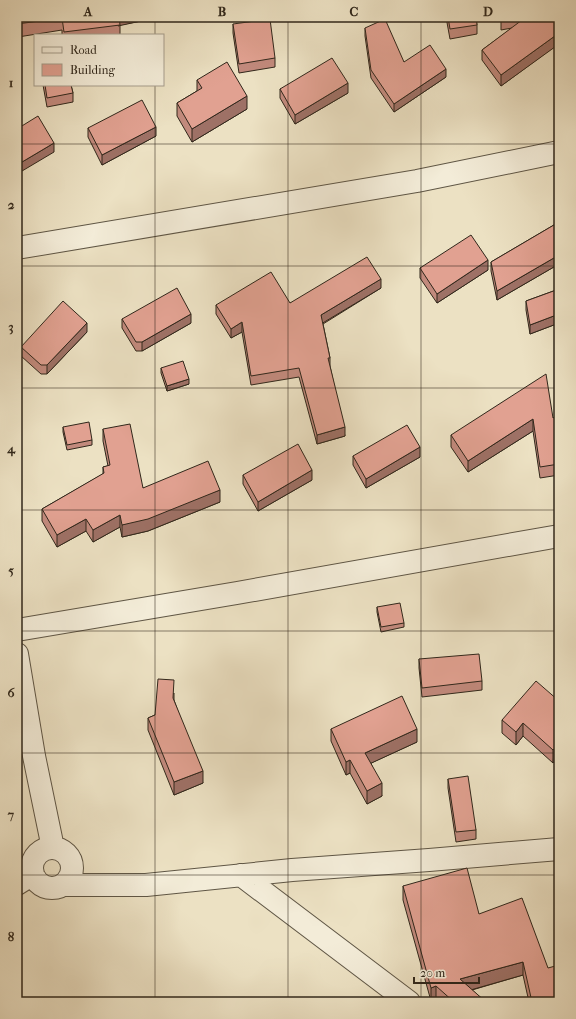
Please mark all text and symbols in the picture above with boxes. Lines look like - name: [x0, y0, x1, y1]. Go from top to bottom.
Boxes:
- text: A: [83, 4, 93, 19]
- text: B: [218, 4, 227, 19]
- text: C: [350, 4, 359, 19]
- text: D: [483, 4, 493, 19]
- legend: [34, 34, 164, 86]
- text: Road: [70, 43, 97, 57]
- text: Building: [70, 63, 115, 77]
- text: 1: [9, 75, 14, 90]
- text: 2: [8, 197, 15, 212]
- text: 3: [8, 319, 14, 335]
- text: 4: [6, 441, 16, 457]
- text: 5: [8, 563, 14, 578]
- text: 6: [7, 685, 15, 700]
- text: 7: [7, 807, 15, 822]
- text: 8: [8, 929, 15, 944]
- scale bar: [414, 959, 479, 985]
- text: 20 m: [420, 966, 445, 980]

